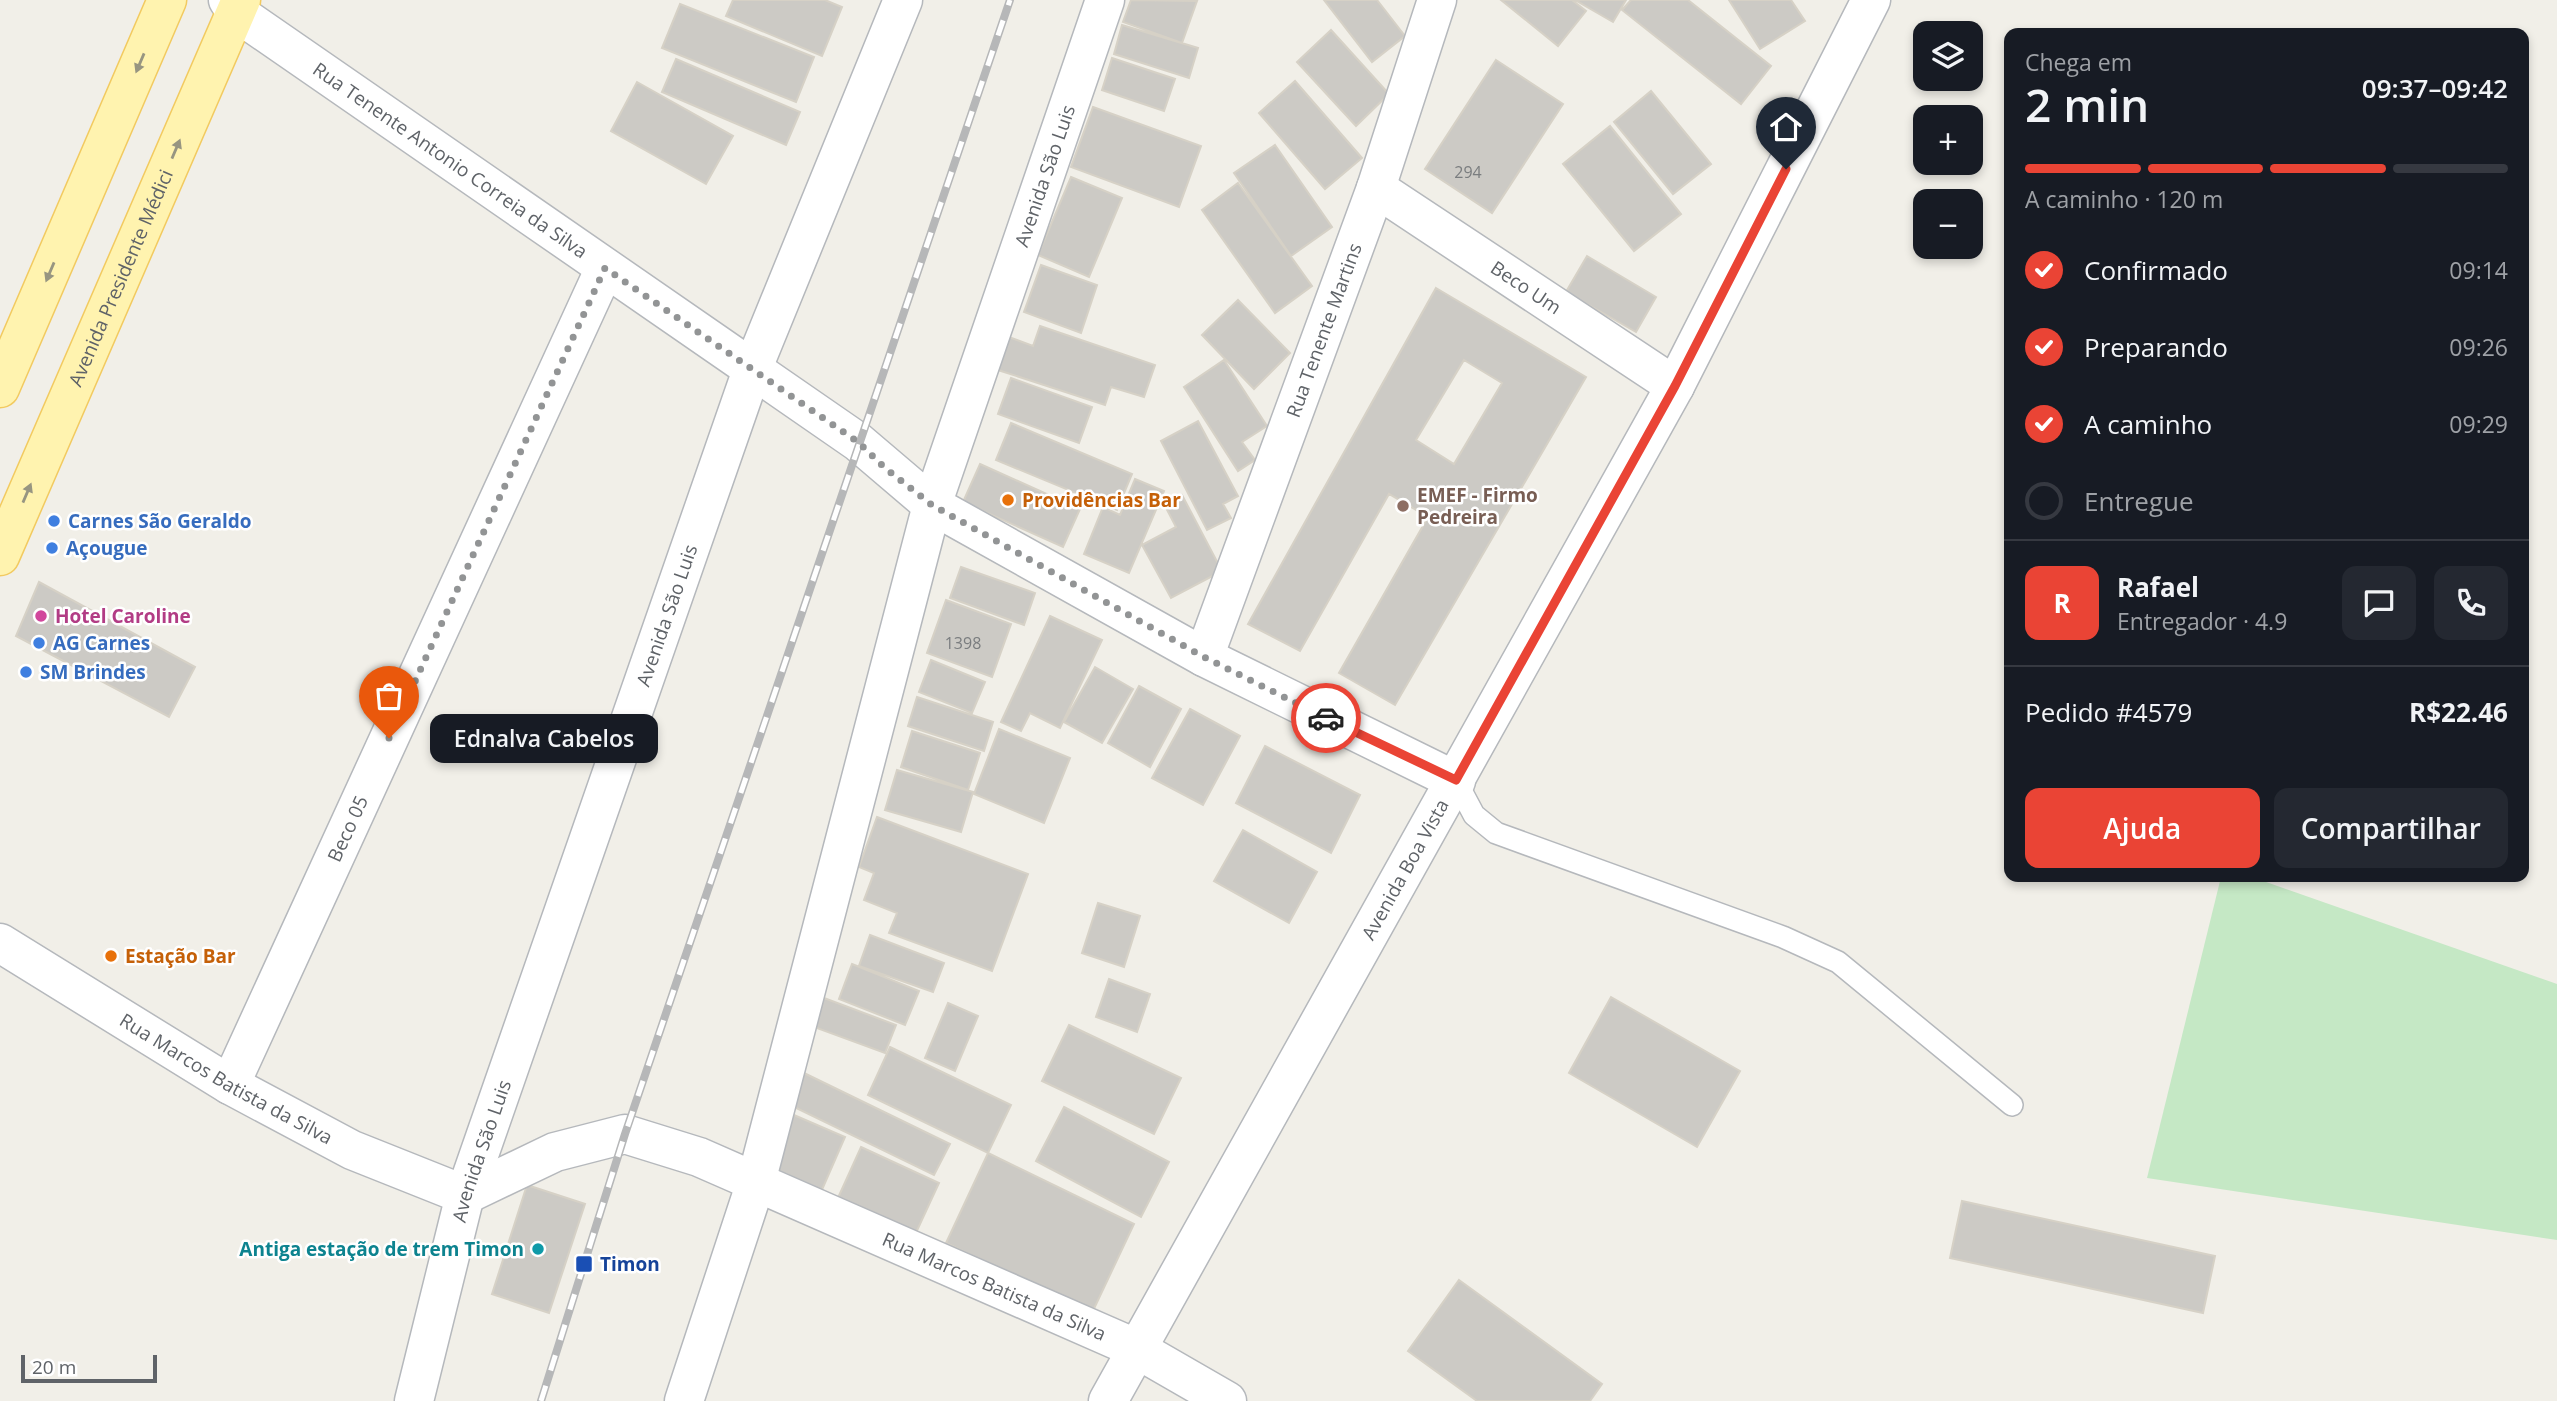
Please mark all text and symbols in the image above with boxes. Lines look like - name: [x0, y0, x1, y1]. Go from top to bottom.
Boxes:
- map controls: [1913, 21, 1983, 259]
- button: layers: [1913, 21, 1983, 91]
- text: Chega em: [2025, 46, 2132, 78]
- one-way arrow: [134, 52, 145, 73]
- street label: Rua Tenente Antonio Correia da Silva: [308, 56, 593, 264]
- text: 09:37–09:42: [2362, 70, 2508, 106]
- text: 2 min: [2025, 73, 2149, 135]
- pin: [1756, 97, 1816, 169]
- street label: Avenida São Luis: [1008, 101, 1081, 250]
- button: +: [1913, 105, 1983, 175]
- icon: home: [1767, 108, 1805, 146]
- one-way arrow: [171, 139, 182, 160]
- house number: 294: [1454, 161, 1482, 183]
- street label: Avenida Presidente Médici: [62, 166, 179, 390]
- text: A caminho · 120 m: [2025, 183, 2223, 215]
- button: −: [1913, 189, 1983, 259]
- street label: Rua Tenente Martins: [1280, 239, 1368, 421]
- icon: check: [2025, 251, 2063, 289]
- text: Confirmado: [2084, 252, 2228, 288]
- street label: Beco Um: [1486, 254, 1567, 320]
- text: 09:14: [2449, 254, 2508, 286]
- one-way arrow: [44, 261, 55, 282]
- icon: check: [2025, 328, 2063, 366]
- text: Preparando: [2084, 329, 2228, 365]
- text: 09:26: [2449, 331, 2508, 363]
- icon: check: [2025, 405, 2063, 443]
- text: A caminho: [2084, 406, 2212, 442]
- text: 09:29: [2449, 408, 2508, 440]
- place label: EMEF - Firmo Pedreira: [1417, 482, 1538, 530]
- one-way arrow: [21, 483, 33, 503]
- text: Entregue: [2084, 483, 2194, 519]
- place label: Providências Bar: [1022, 487, 1181, 513]
- marker: Providências Bar: [1000, 492, 1016, 508]
- marker: EMEF - Firmo Pedreira: [1395, 498, 1411, 514]
- place label: Carnes São Geraldo: [68, 508, 252, 534]
- marker: Carnes São Geraldo: [46, 513, 62, 529]
- place label: Açougue: [66, 535, 148, 561]
- marker: Açougue: [44, 540, 60, 556]
- street label: Avenida São Luis: [630, 541, 703, 690]
- button: chat: [2342, 566, 2416, 640]
- button: phone: [2434, 566, 2508, 640]
- text: Rafael: [2117, 569, 2199, 605]
- text: R: [2053, 585, 2071, 621]
- place label: Hotel Caroline: [55, 603, 191, 629]
- text: Entregador · 4.9: [2117, 605, 2287, 637]
- marker: Hotel Caroline: [33, 608, 49, 624]
- place label: AG Carnes: [53, 630, 150, 656]
- house number: 1398: [945, 632, 981, 654]
- marker: AG Carnes: [31, 635, 47, 651]
- place label: SM Brindes: [40, 659, 146, 685]
- marker: SM Brindes: [18, 664, 34, 680]
- pin: [359, 666, 419, 738]
- icon: bag: [370, 677, 408, 715]
- courier: [1291, 683, 1361, 753]
- text: Pedido #4579: [2025, 694, 2192, 730]
- text: R$22.46: [2409, 694, 2508, 730]
- icon: car: [1307, 699, 1345, 737]
- callout: Ednalva Cabelos: [431, 714, 658, 762]
- text: Ednalva Cabelos: [454, 722, 634, 754]
- button: Ajuda: [2025, 788, 2260, 868]
- button: Compartilhar: [2274, 788, 2508, 868]
- street label: Beco 05: [321, 791, 374, 866]
- street label: Avenida Boa Vista: [1355, 794, 1455, 944]
- place label: Estação Bar: [125, 943, 236, 969]
- marker: Estação Bar: [103, 948, 119, 964]
- street label: Rua Marcos Batista da Silva: [115, 1007, 337, 1150]
- street label: Avenida São Luis: [446, 1076, 517, 1225]
- street label: Rua Marcos Batista da Silva: [878, 1226, 1110, 1347]
- place label: Antiga estação de trem Timon: [239, 1236, 524, 1262]
- marker: Antiga estação de trem Timon: [530, 1241, 546, 1257]
- place label: Timon: [600, 1251, 660, 1277]
- marker: Timon: [574, 1254, 594, 1274]
- scale bar: [21, 1352, 158, 1384]
- text: 20 m: [32, 1354, 76, 1380]

